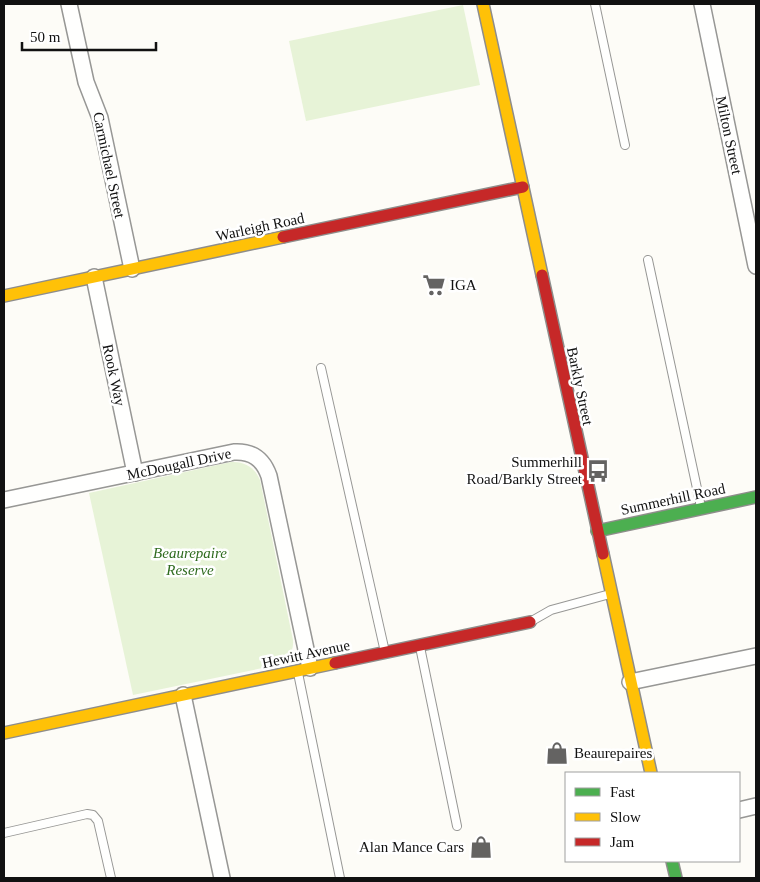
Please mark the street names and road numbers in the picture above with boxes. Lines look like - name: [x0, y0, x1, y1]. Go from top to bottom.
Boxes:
- street label: Milton Street: [713, 94, 745, 176]
- street label: Carmichael Street: [90, 111, 128, 220]
- street label: Warleigh Road: [214, 210, 306, 244]
- street label: Rook Way: [100, 342, 128, 408]
- street label: Barkly Street: [564, 345, 596, 427]
- street label: McDougall Drive: [125, 445, 233, 483]
- street label: Summerhill Road: [619, 480, 727, 518]
- street label: Hewitt Avenue: [261, 637, 352, 671]

